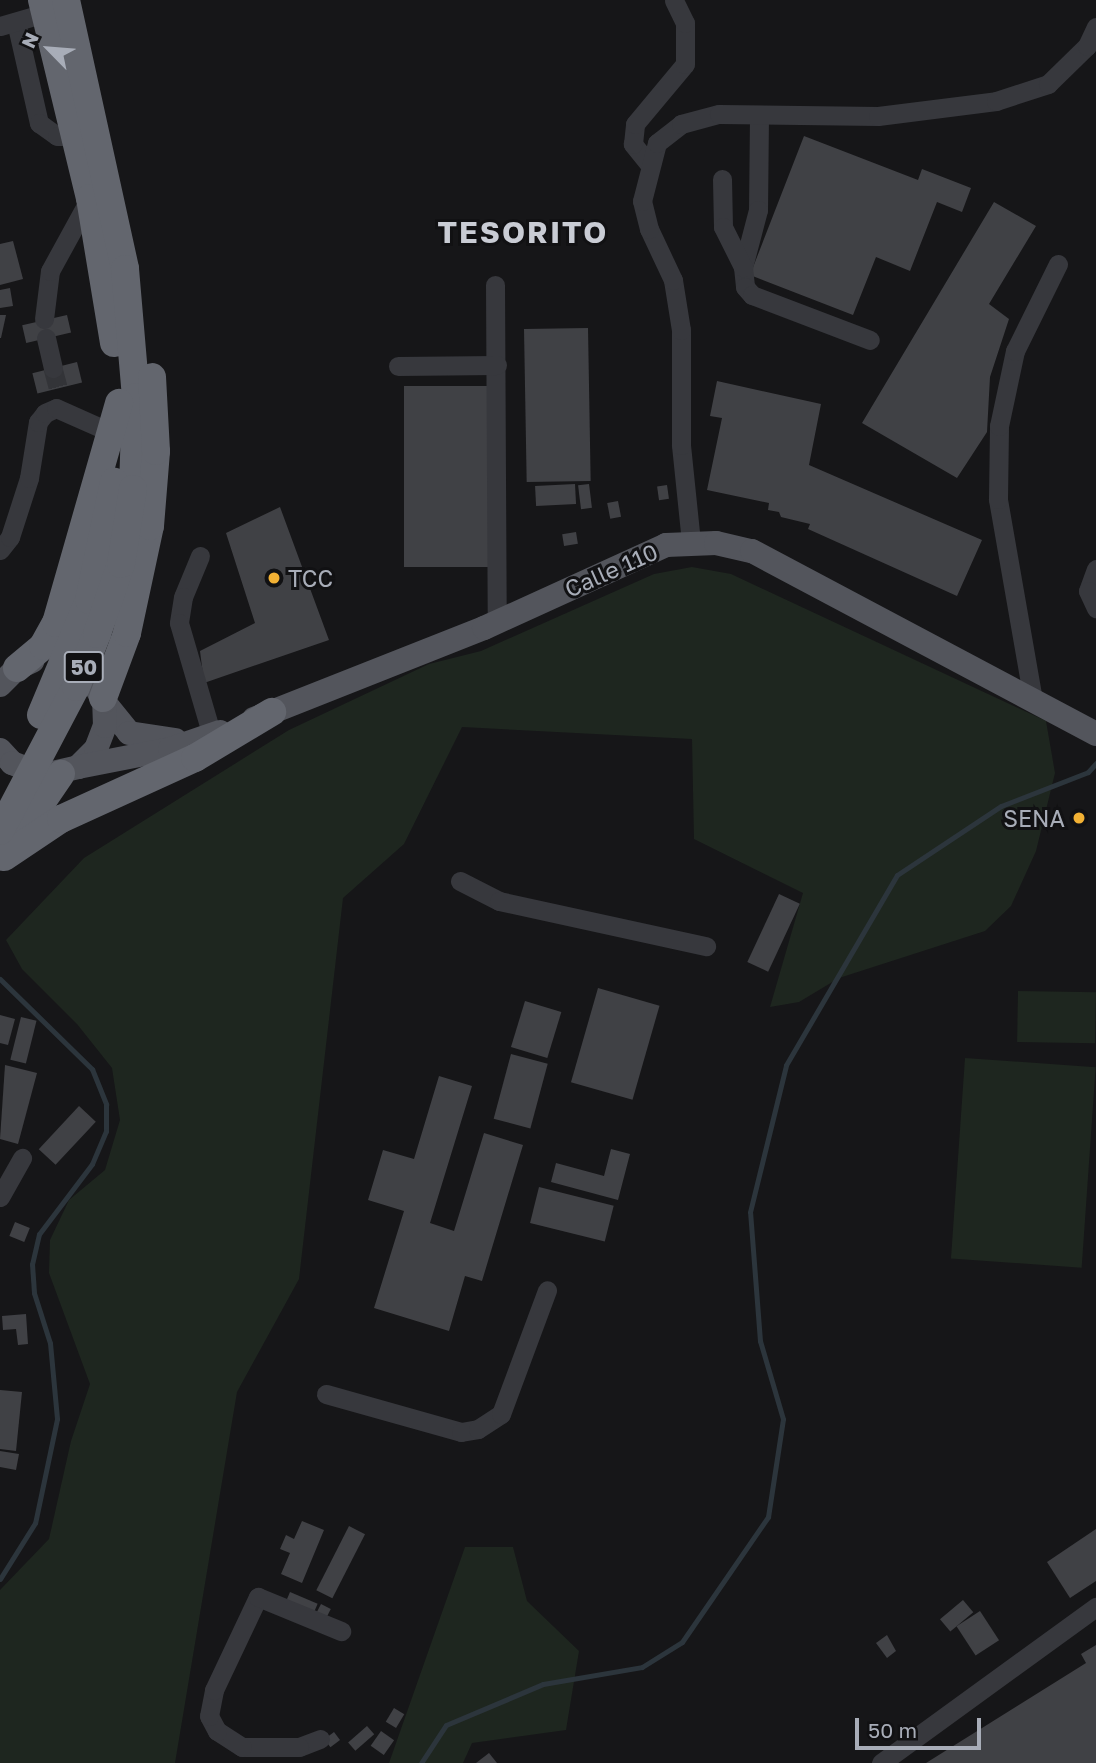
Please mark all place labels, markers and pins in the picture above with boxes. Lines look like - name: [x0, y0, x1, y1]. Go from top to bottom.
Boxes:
- place label: TCC: [288, 564, 333, 592]
- marker: TCC: [266, 570, 282, 586]
- place label: SENA: [1003, 804, 1065, 832]
- marker: SENA: [1071, 810, 1087, 826]

